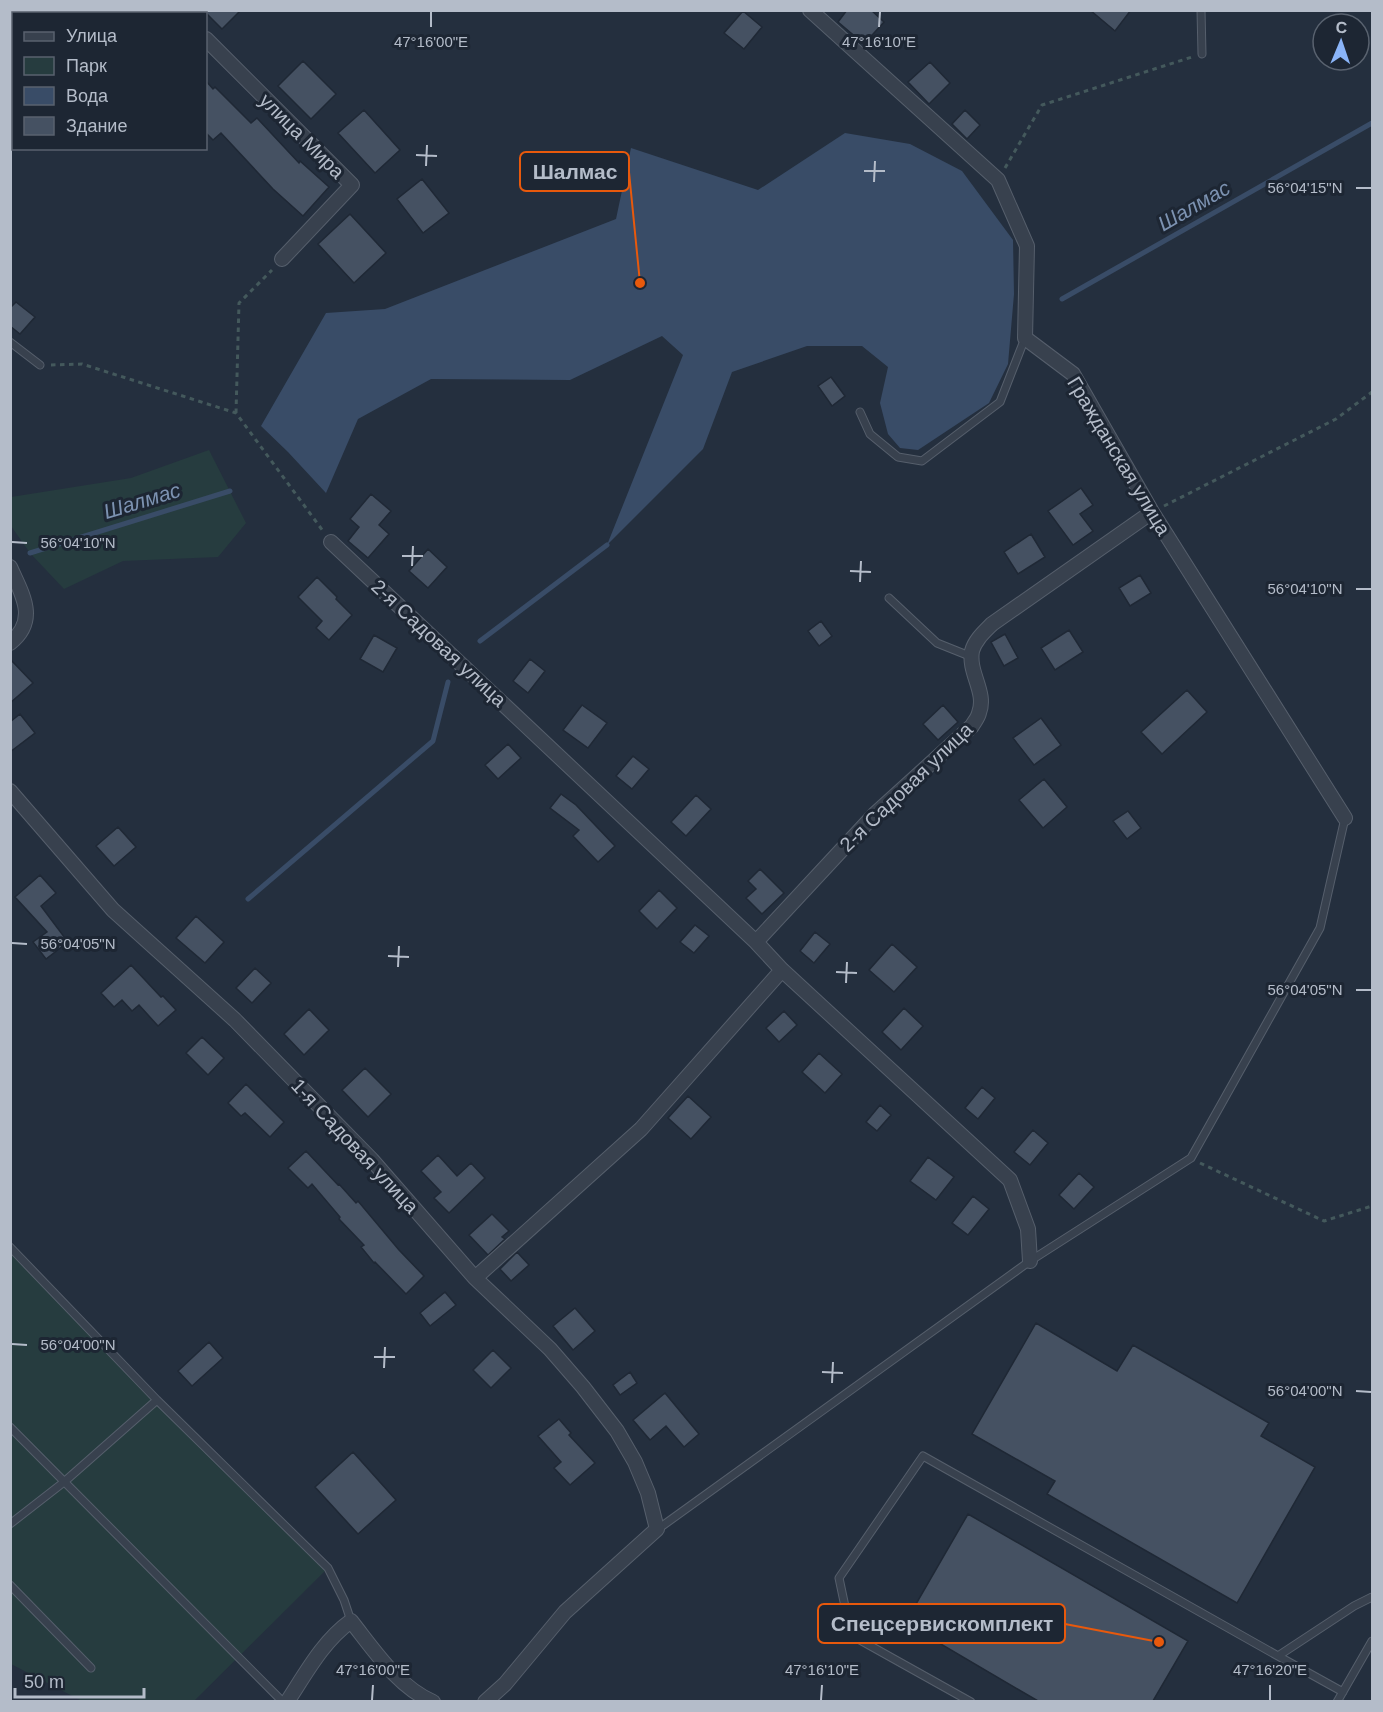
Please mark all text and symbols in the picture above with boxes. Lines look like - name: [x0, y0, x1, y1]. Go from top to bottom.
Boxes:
- legend: [12, 12, 207, 150]
- north arrow: [1311, 12, 1371, 72]
- text: С: [1335, 19, 1348, 36]
- text: Улица: [66, 26, 118, 46]
- text: 47°16'00"E: [394, 33, 468, 50]
- text: 47°16'10"E: [842, 33, 916, 50]
- text: Парк: [66, 56, 107, 76]
- text: Вода: [66, 86, 109, 106]
- street label: улица Мира: [255, 89, 350, 184]
- text: Здание: [66, 116, 127, 136]
- callout: Шалмас: [520, 152, 629, 191]
- text: Шалмас: [533, 160, 618, 183]
- water label: Шалмас: [1154, 176, 1234, 235]
- text: 56°04'15"N: [1267, 179, 1343, 196]
- street label: Гражданская улица: [1063, 373, 1175, 540]
- water label: Шалмас: [101, 478, 184, 523]
- text: 56°04'10"N: [40, 534, 116, 551]
- street label: 2-я Садовая улица: [367, 575, 511, 712]
- text: 56°04'10"N: [1267, 580, 1343, 597]
- street label: 2-я Садовая улица: [835, 717, 977, 856]
- text: 56°04'05"N: [40, 935, 116, 952]
- text: 56°04'05"N: [1267, 981, 1343, 998]
- street label: 1-я Садовая улица: [287, 1074, 424, 1218]
- text: 56°04'00"N: [40, 1336, 116, 1353]
- text: 56°04'00"N: [1267, 1382, 1343, 1399]
- callout: Спецсервискомплект: [818, 1604, 1065, 1643]
- text: Спецсервискомплект: [831, 1612, 1053, 1635]
- scale bar: [15, 1661, 144, 1699]
- text: 47°16'00"E: [336, 1661, 410, 1678]
- text: 47°16'10"E: [785, 1661, 859, 1678]
- text: 47°16'20"E: [1233, 1661, 1307, 1678]
- text: 50 m: [24, 1672, 64, 1692]

